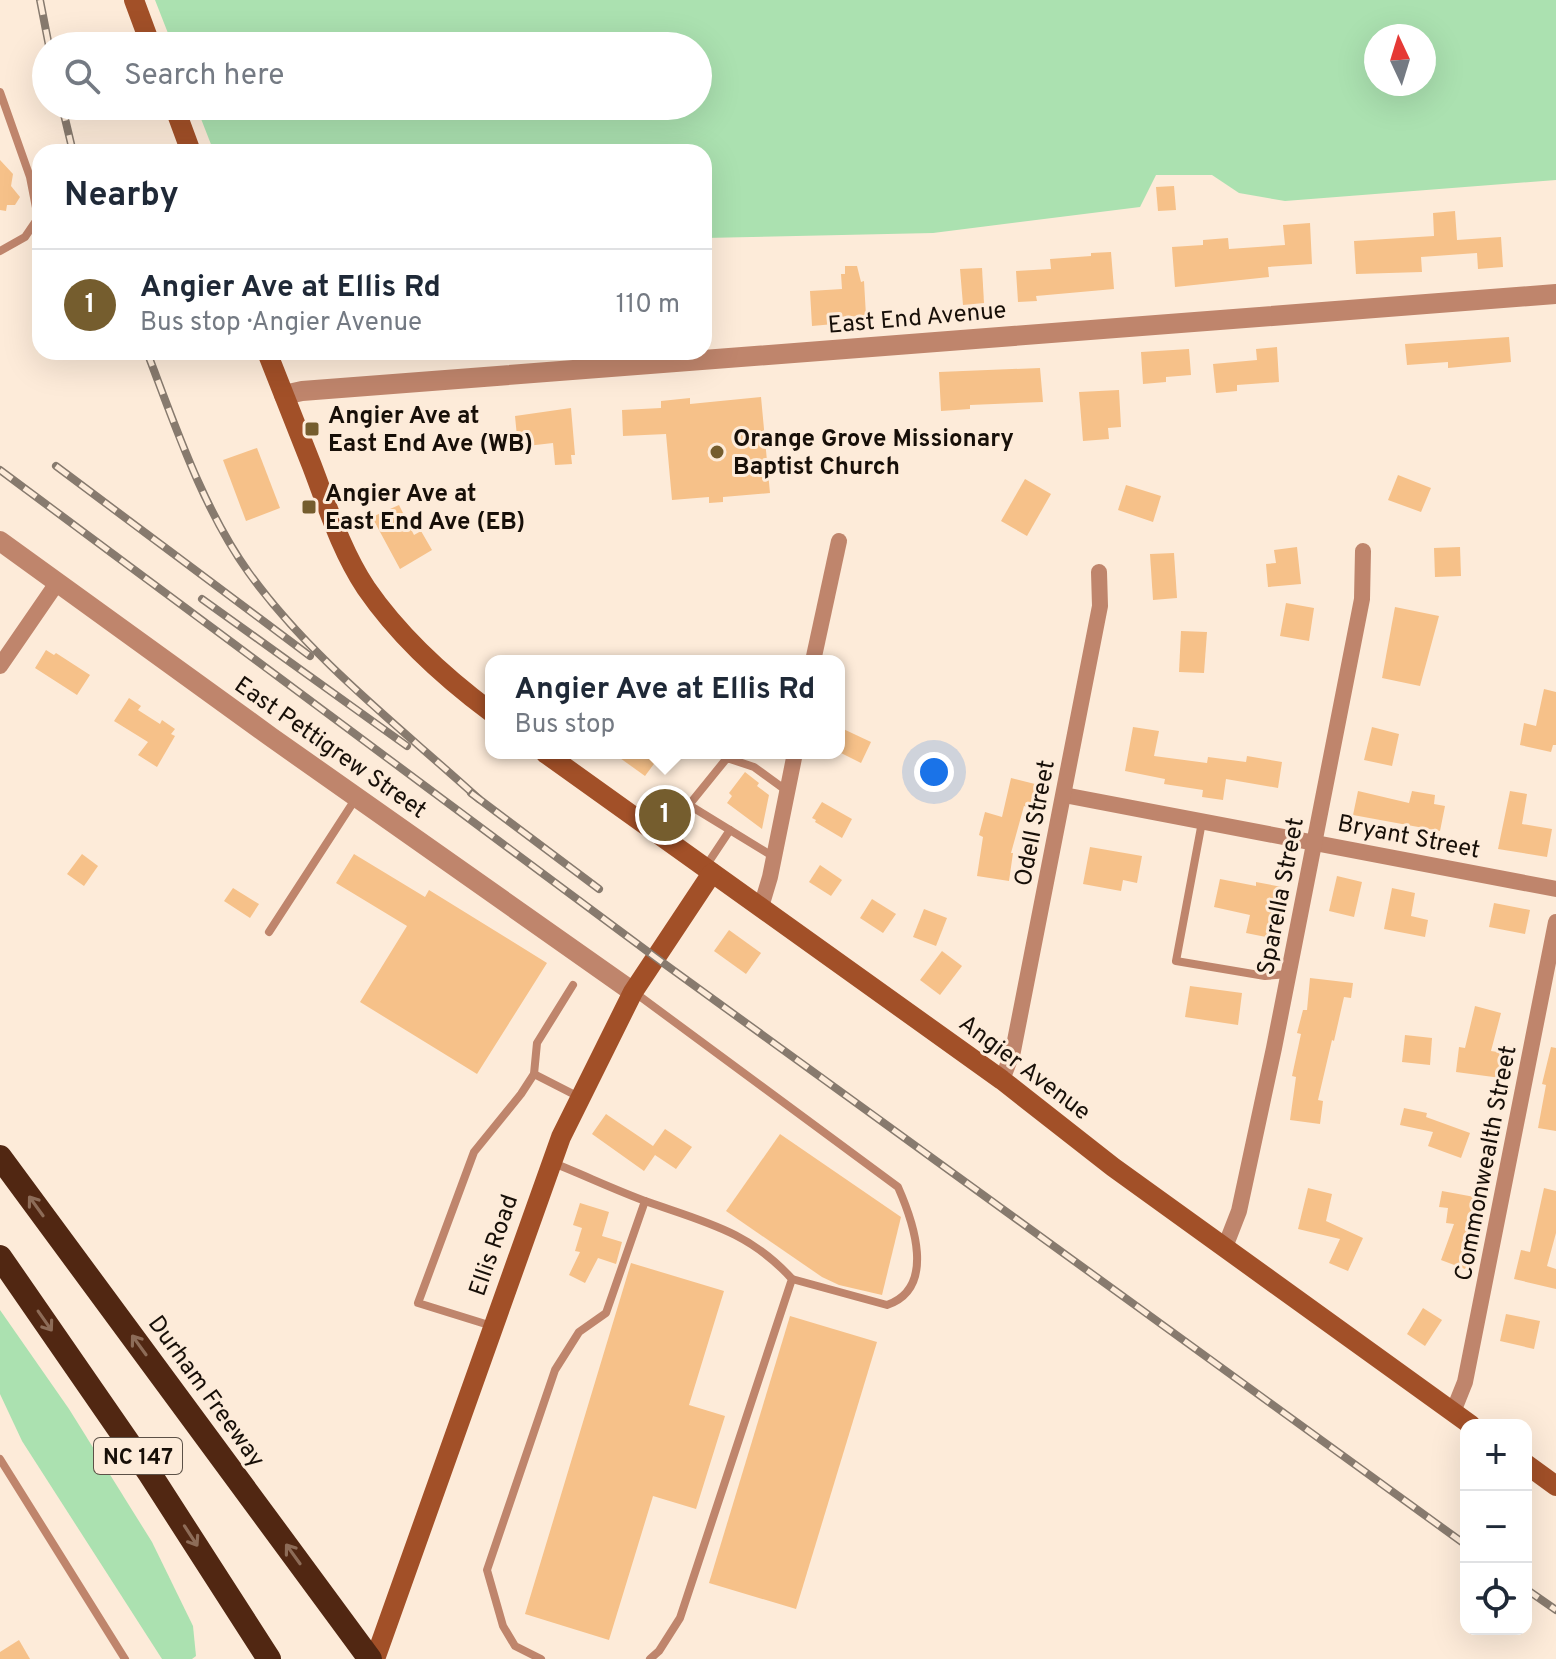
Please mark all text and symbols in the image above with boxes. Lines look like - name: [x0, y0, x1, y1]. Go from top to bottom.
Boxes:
- north arrow: [1364, 24, 1436, 96]
- search box: [32, 32, 712, 120]
- icon: search: [60, 54, 104, 98]
- text: Search here: [124, 58, 284, 95]
- text: Nearby: [64, 175, 179, 218]
- text: Angier Ave at Ellis Rd: [140, 270, 441, 307]
- text: 1: [85, 289, 95, 322]
- text: 110 m: [616, 289, 680, 322]
- street label: East End Avenue: [827, 296, 1008, 342]
- text: Bus stop · Angier Avenue: [140, 307, 422, 340]
- place label: Angier Ave at East End Ave (WB): [328, 402, 533, 460]
- marker: Angier Ave at East End Ave (WB): [303, 420, 321, 438]
- place label: Orange Grove Missionary Baptist Church: [733, 425, 1014, 483]
- marker: Orange Grove Missionary Baptist Church: [708, 443, 726, 461]
- place label: Angier Ave at East End Ave (EB): [325, 480, 525, 538]
- marker: Angier Ave at East End Ave (EB): [300, 498, 318, 516]
- popup: [485, 655, 845, 759]
- street label: East Pettigrew Street: [228, 671, 432, 826]
- text: Angier Ave at Ellis Rd: [515, 672, 815, 709]
- text: Bus stop: [515, 709, 615, 742]
- your location: [914, 752, 954, 792]
- street label: Odell Street: [1009, 758, 1063, 889]
- pin: 1: [639, 785, 691, 845]
- street label: Bryant Street: [1335, 809, 1482, 866]
- street label: Sparella Street: [1252, 815, 1312, 978]
- street label: Angier Avenue: [952, 1009, 1096, 1128]
- street label: Commonwealth Street: [1449, 1043, 1525, 1284]
- street label: Ellis Road: [464, 1191, 526, 1300]
- one-way arrow: [28, 1196, 45, 1217]
- one-way arrow: [37, 1309, 53, 1331]
- street label: Durham Freeway: [140, 1310, 271, 1474]
- one-way arrow: [130, 1335, 147, 1356]
- map controls: [1460, 1419, 1532, 1635]
- button: +: [1460, 1419, 1532, 1491]
- road number: NC 147: [94, 1438, 182, 1474]
- button: −: [1460, 1491, 1532, 1563]
- one-way arrow: [183, 1524, 199, 1547]
- one-way arrow: [285, 1544, 301, 1566]
- button: locate: [1460, 1563, 1532, 1635]

